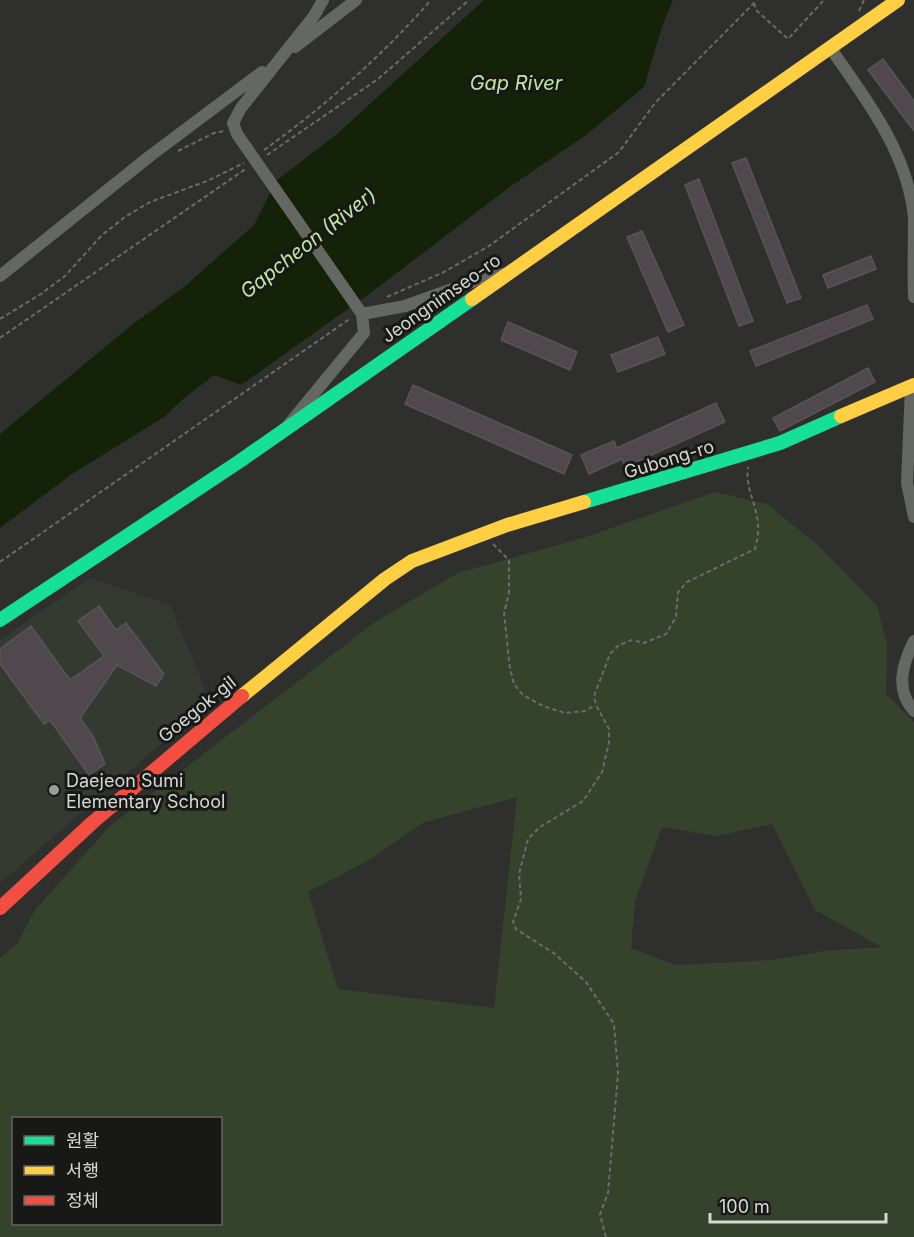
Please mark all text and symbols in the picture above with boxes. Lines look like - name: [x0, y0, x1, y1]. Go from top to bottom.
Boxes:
- water label: Gap River: [470, 71, 563, 95]
- water label: Gapcheon (River): [235, 182, 381, 304]
- street label: Jeongnimseo-ro: [377, 249, 505, 347]
- street label: Gubong-ro: [621, 435, 717, 483]
- street label: Goegok-gil: [154, 671, 240, 747]
- place label: Daejeon Sumi Elementary School: [66, 770, 225, 812]
- marker: Daejeon Sumi Elementary School: [47, 783, 61, 797]
- legend: [12, 1117, 222, 1225]
- text: 원활: [66, 1130, 99, 1151]
- text: 서행: [66, 1160, 99, 1181]
- scale bar: [710, 1186, 886, 1224]
- text: 정체: [66, 1190, 99, 1211]
- text: 100 m: [719, 1196, 770, 1217]

